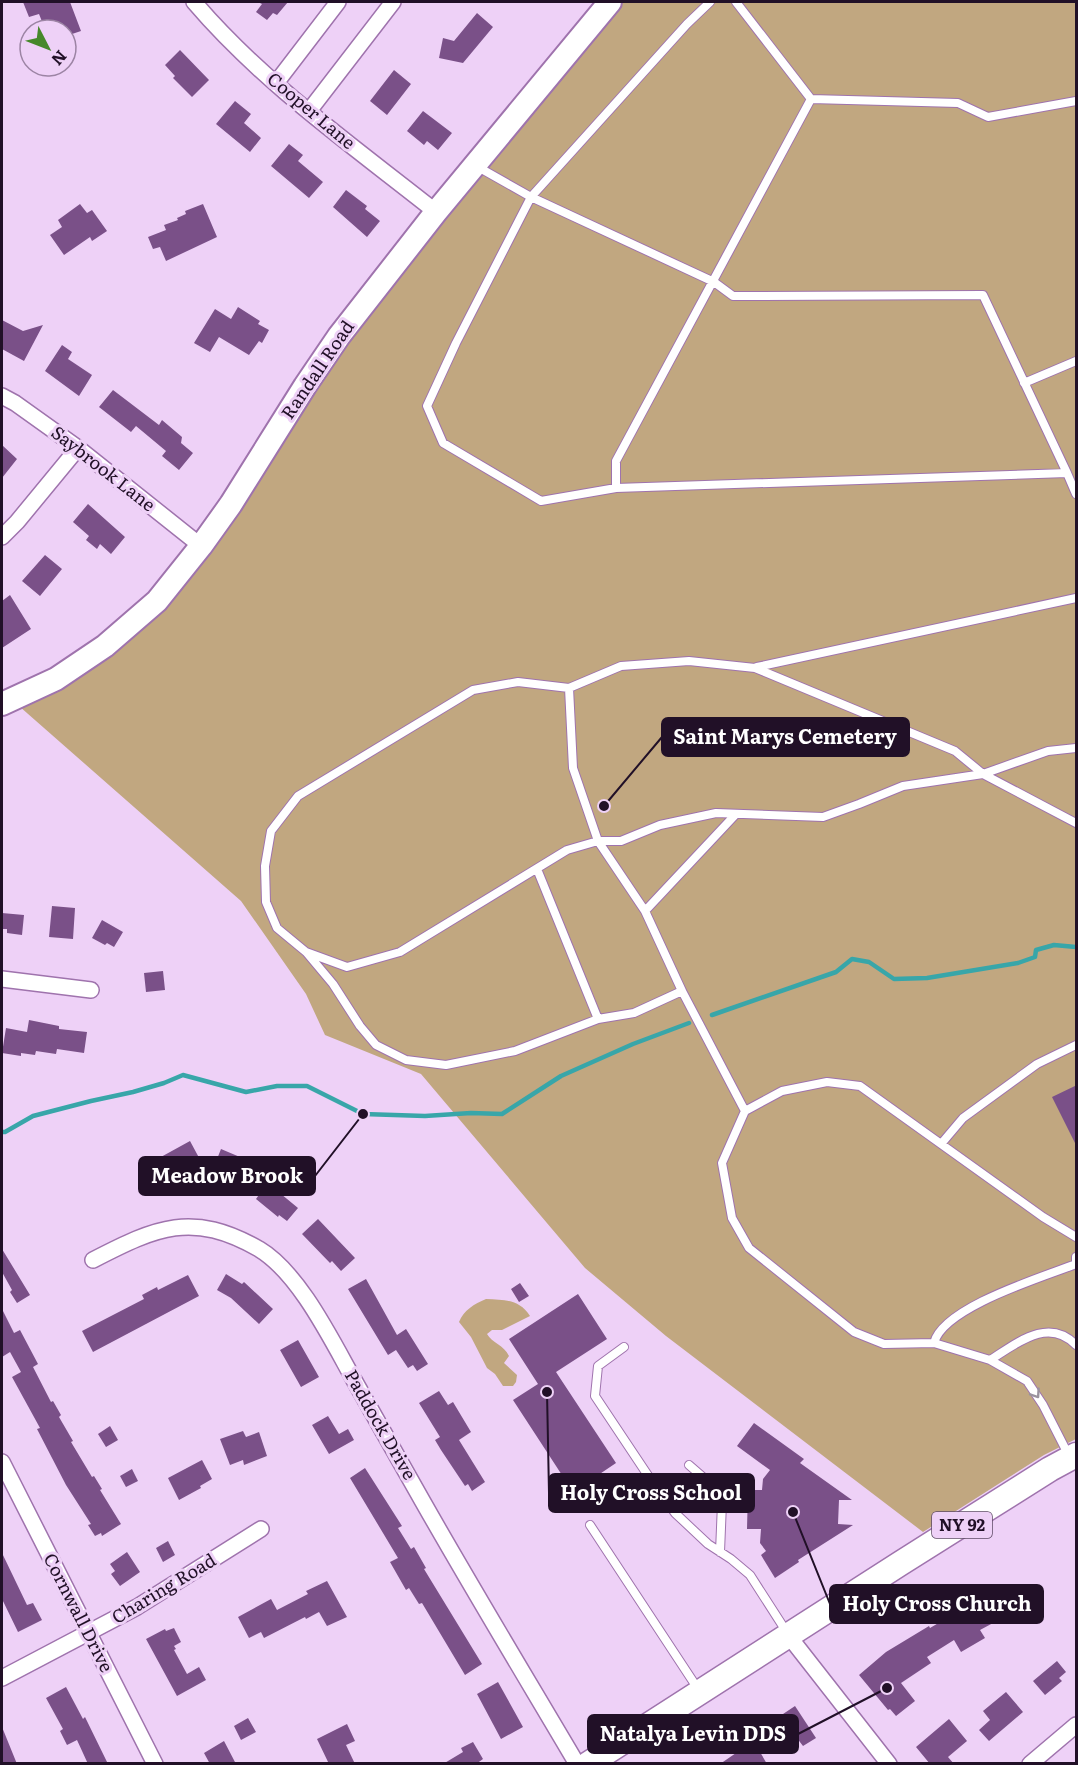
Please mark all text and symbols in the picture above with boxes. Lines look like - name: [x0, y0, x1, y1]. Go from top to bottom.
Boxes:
- north arrow: [18, 18, 78, 78]
- text: N: [46, 46, 73, 72]
- street label: Cooper Lane: [262, 65, 362, 155]
- street label: Randall Road: [274, 314, 360, 424]
- street label: Saybrook Lane: [46, 418, 162, 517]
- callout: Saint Marys Cemetery: [662, 718, 909, 756]
- text: Saint Marys Cemetery: [673, 720, 897, 750]
- callout: Meadow Brook: [139, 1157, 315, 1195]
- text: Meadow Brook: [151, 1159, 304, 1189]
- street label: Paddock Drive: [339, 1364, 424, 1484]
- one-way arrow: [1029, 1387, 1040, 1398]
- callout: Holy Cross School: [549, 1474, 754, 1512]
- text: Holy Cross School: [560, 1476, 742, 1506]
- road number: NY 92: [932, 1512, 992, 1538]
- street label: Charing Road: [106, 1546, 221, 1630]
- street label: Cornwall Drive: [38, 1548, 121, 1677]
- callout: Holy Cross Church: [830, 1585, 1043, 1623]
- text: Holy Cross Church: [842, 1587, 1032, 1617]
- callout: Natalya Levin DDS: [588, 1715, 798, 1753]
- text: Natalya Levin DDS: [600, 1717, 786, 1747]

